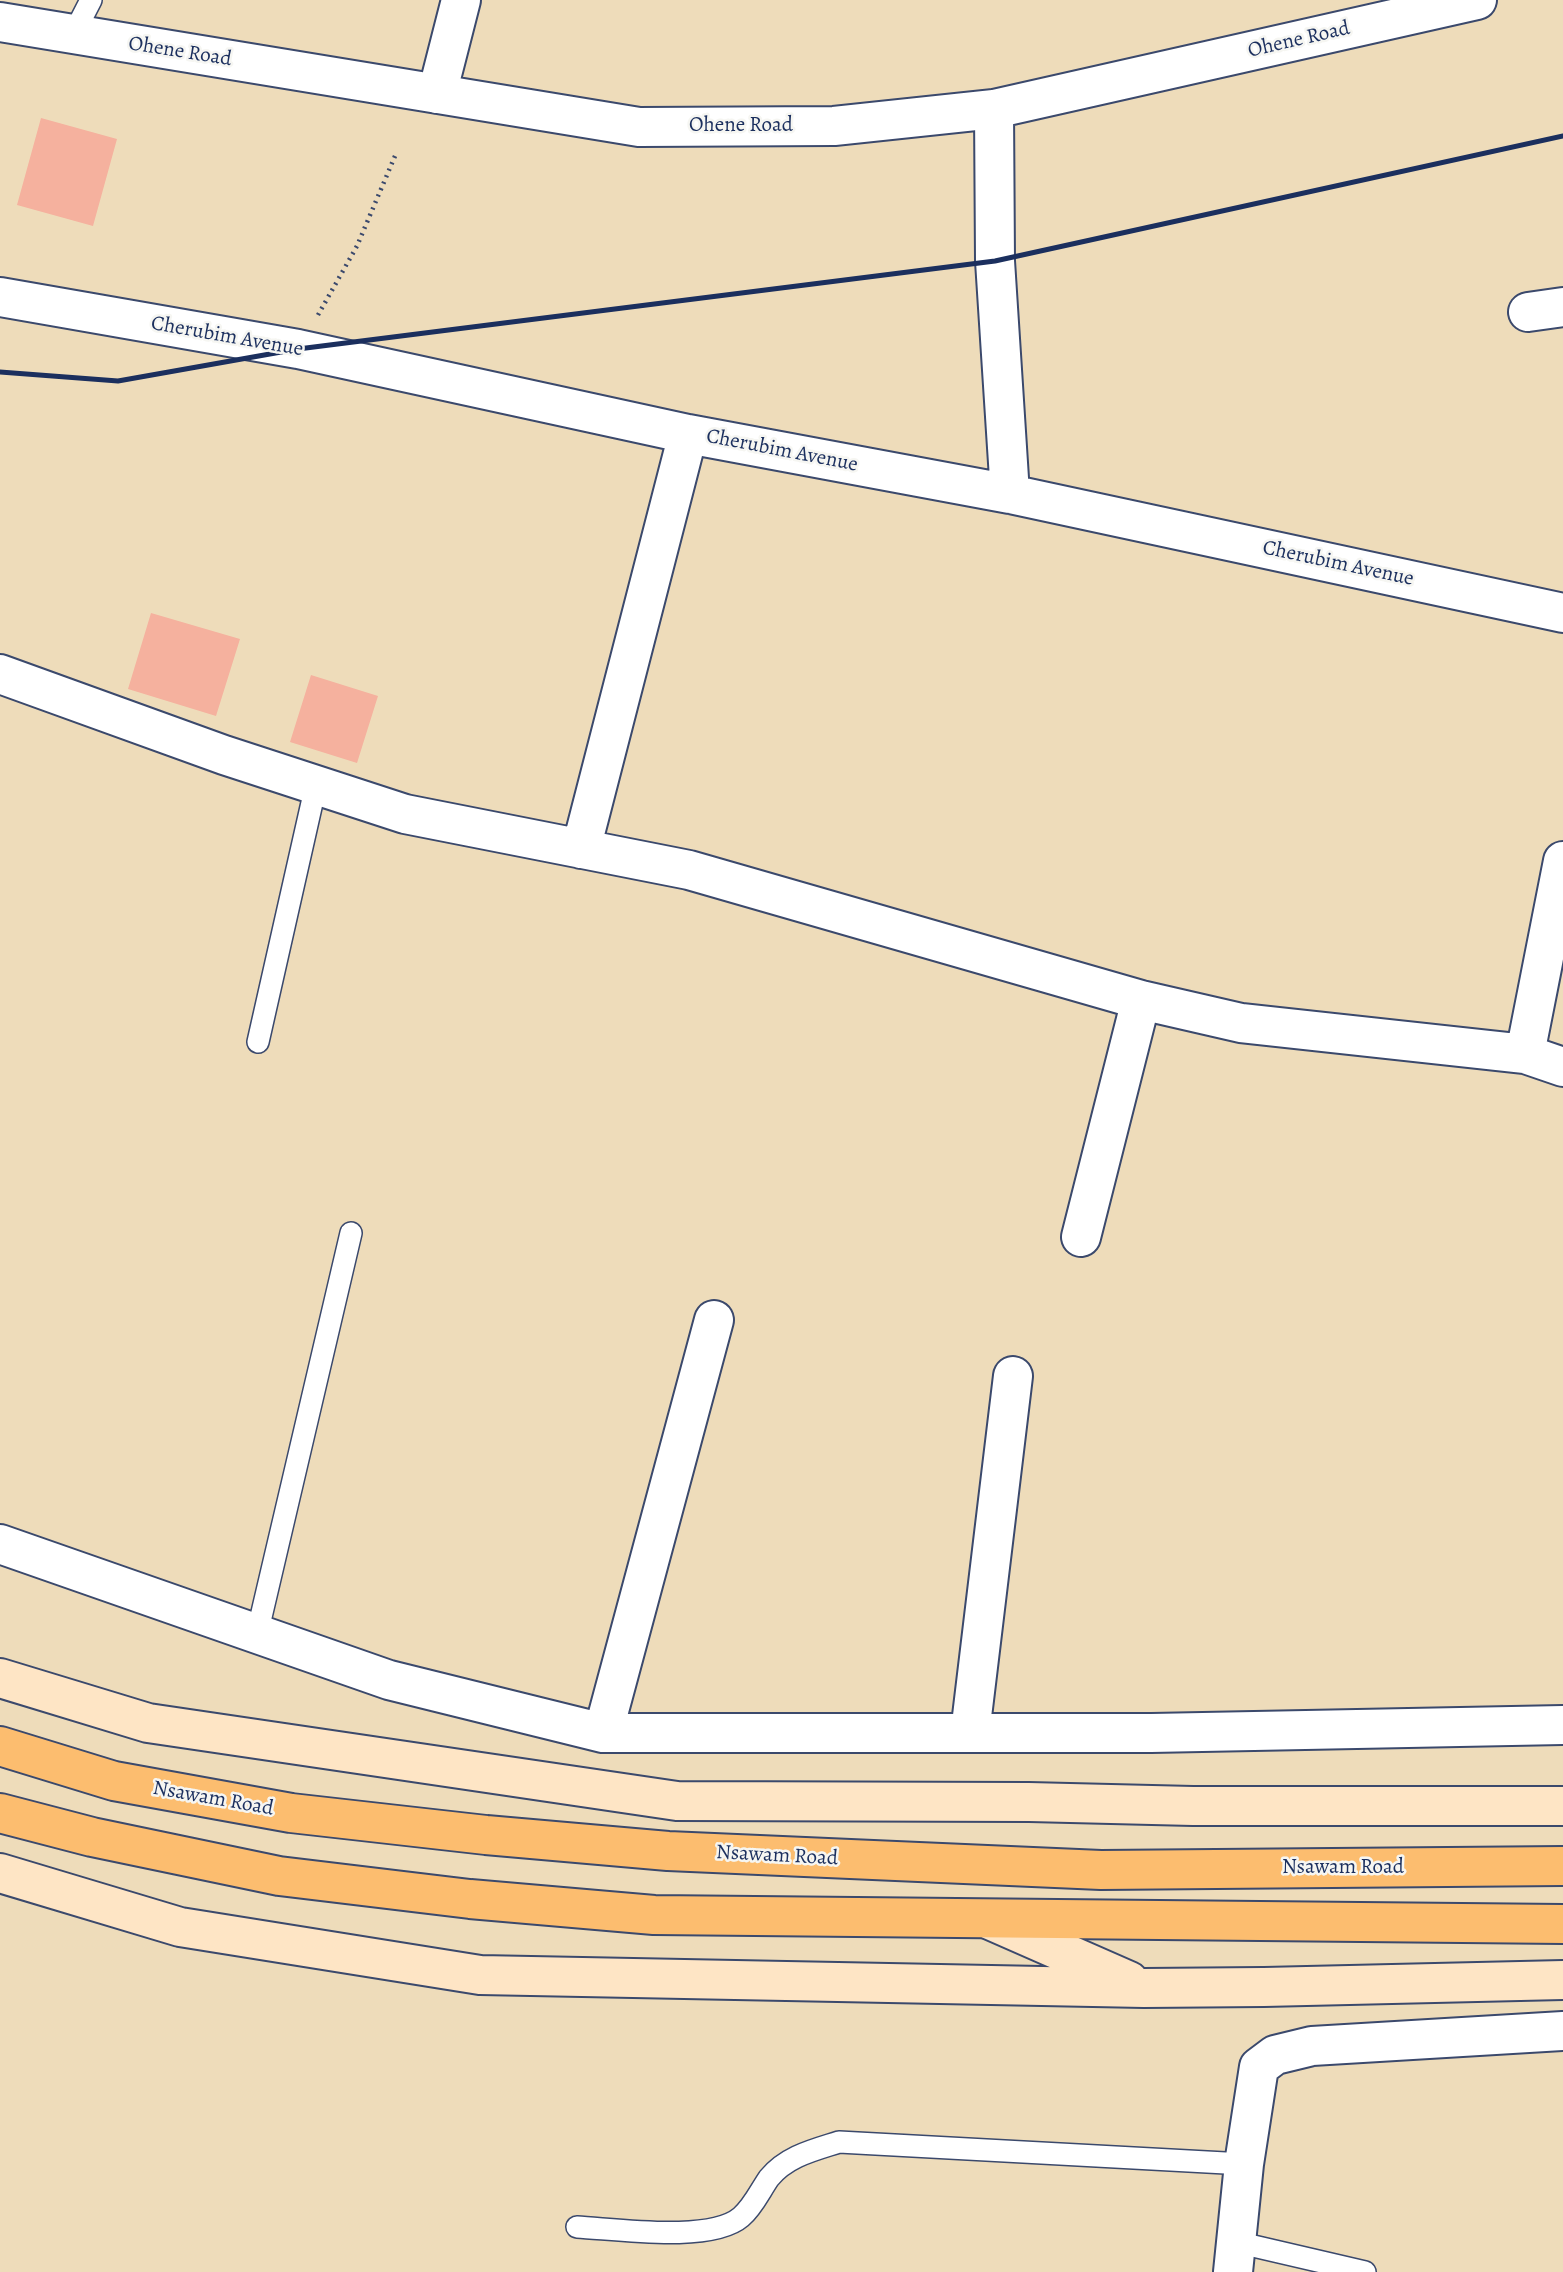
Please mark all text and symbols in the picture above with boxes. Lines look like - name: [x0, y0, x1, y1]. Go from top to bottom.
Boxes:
- street label: Ohene Road: [1246, 16, 1352, 64]
- street label: Ohene Road: [127, 31, 233, 73]
- street label: Ohene Road: [689, 113, 793, 139]
- street label: Cherubim Avenue: [149, 311, 305, 363]
- street label: Cherubim Avenue: [704, 424, 860, 478]
- street label: Cherubim Avenue: [1260, 536, 1416, 592]
- street label: Nsawam Road: [151, 1776, 275, 1822]
- street label: Nsawam Road: [715, 1840, 839, 1872]
- street label: Nsawam Road: [1282, 1855, 1404, 1881]

